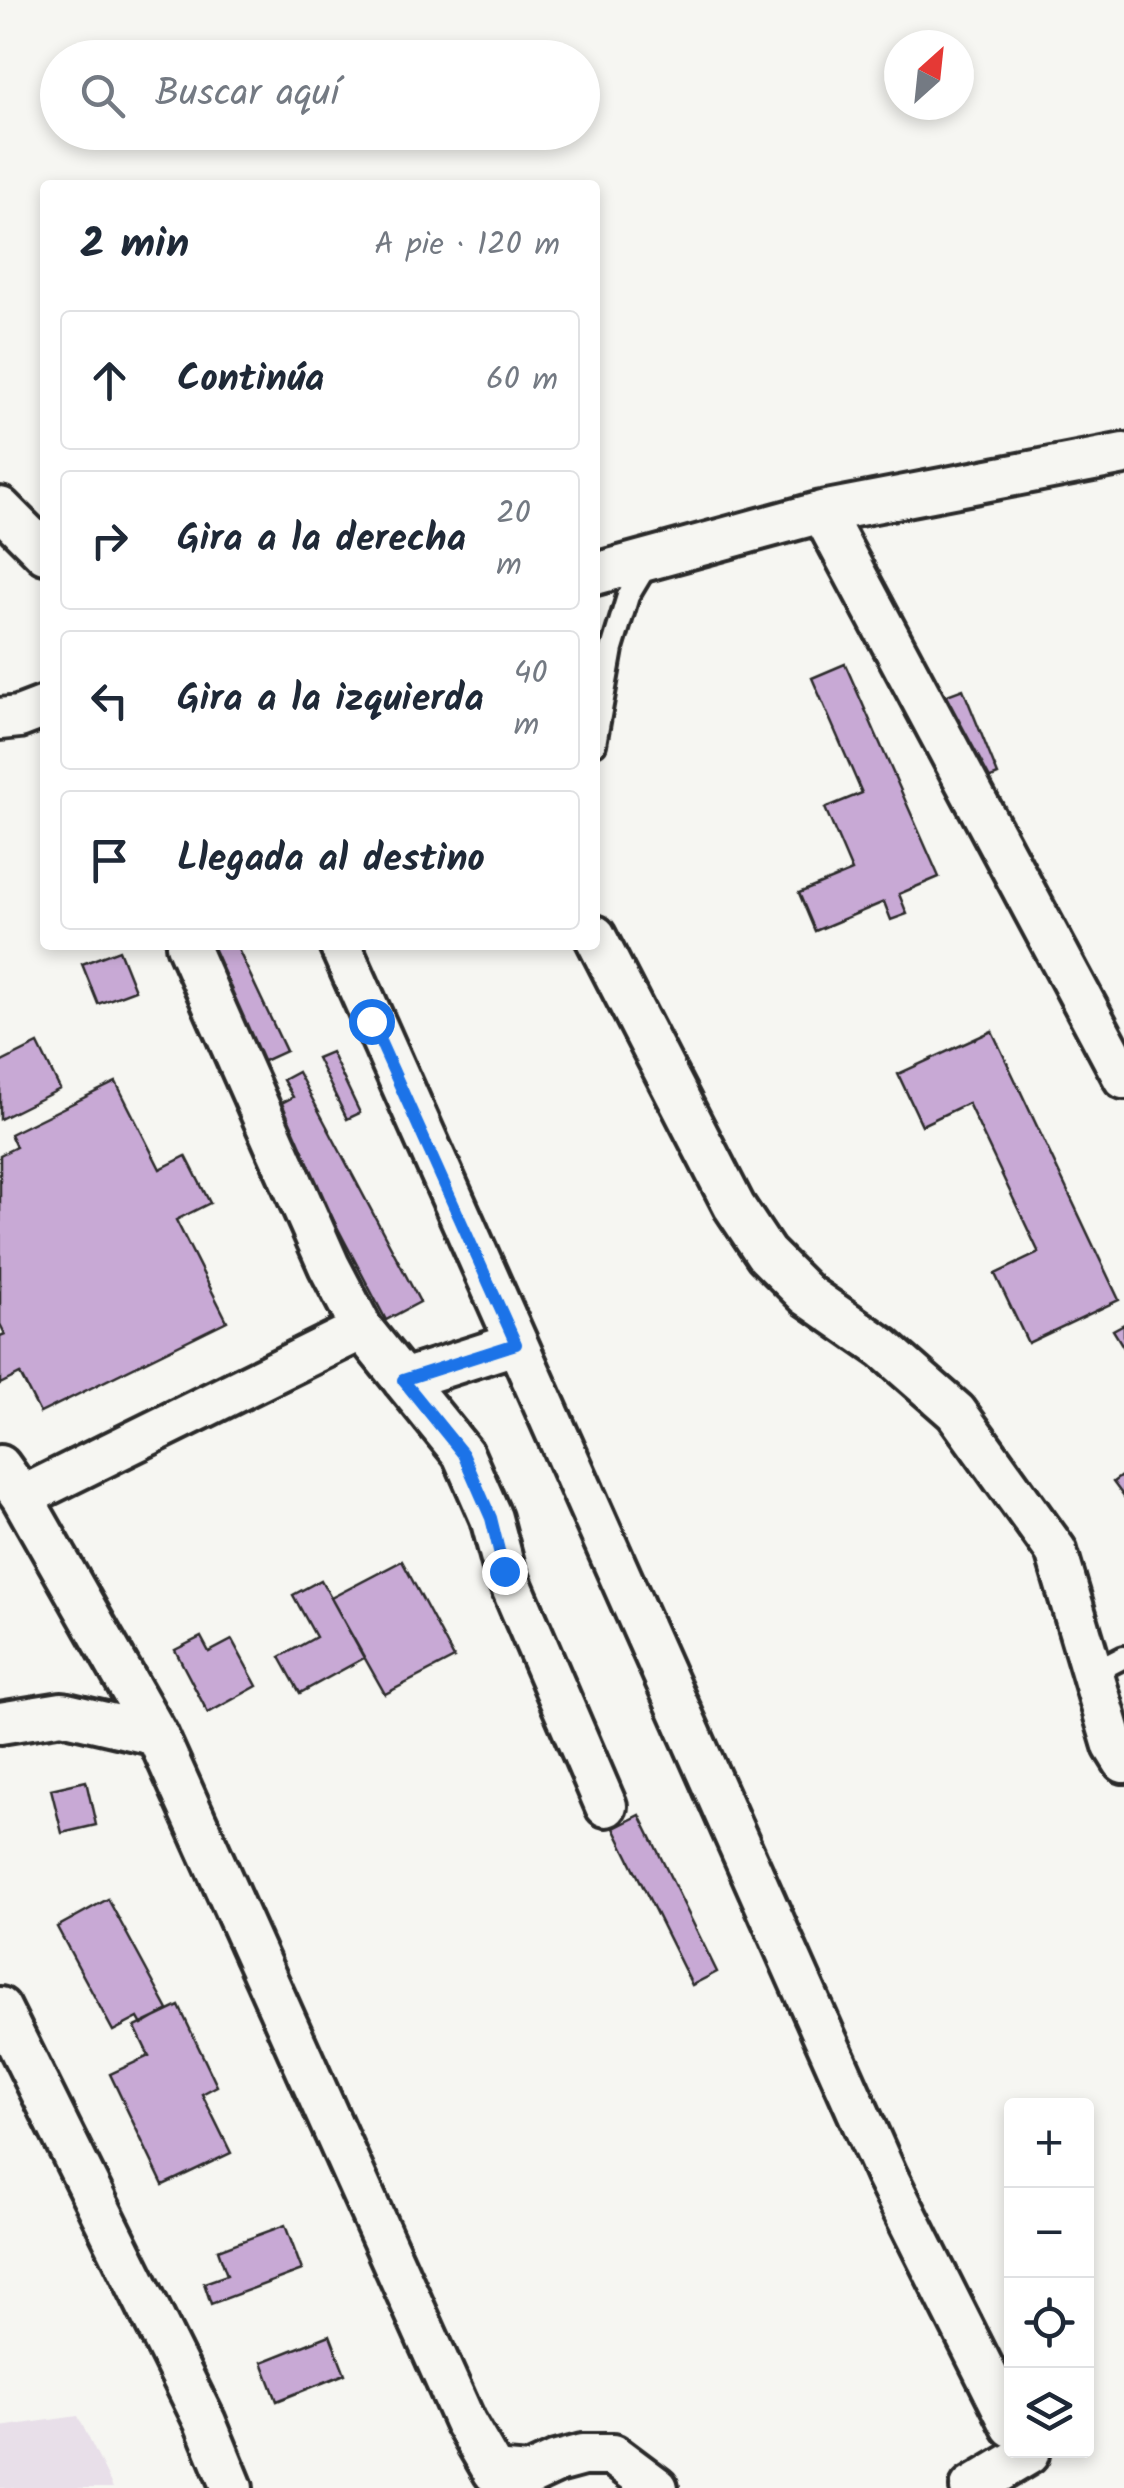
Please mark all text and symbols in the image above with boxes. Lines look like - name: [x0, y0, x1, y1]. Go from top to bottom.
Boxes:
- north arrow: [884, 30, 974, 120]
- search box: [40, 40, 600, 150]
- text: Buscar aquí: [155, 65, 339, 125]
- icon: search: [75, 68, 130, 123]
- text: 2 min: [80, 212, 189, 279]
- text: A pie · 120 m: [374, 220, 560, 271]
- text: Continúa: [177, 350, 324, 410]
- icon: ahead: [82, 353, 137, 408]
- text: 60 m: [486, 355, 558, 406]
- text: 20 m: [496, 489, 531, 591]
- text: Gira a la derecha: [177, 510, 466, 570]
- icon: right: [82, 513, 137, 568]
- text: 40 m: [514, 649, 547, 751]
- text: Gira a la izquierda: [177, 670, 484, 730]
- icon: left: [82, 673, 137, 728]
- text: Llegada al destino: [177, 830, 485, 890]
- icon: arrive: [82, 833, 137, 888]
- route start: [349, 999, 395, 1045]
- route end: [482, 1549, 528, 1595]
- map controls: [1004, 2098, 1094, 2458]
- button: +: [1004, 2098, 1094, 2188]
- button: −: [1004, 2188, 1094, 2278]
- button: locate: [1004, 2278, 1094, 2368]
- button: layers: [1004, 2368, 1094, 2458]

